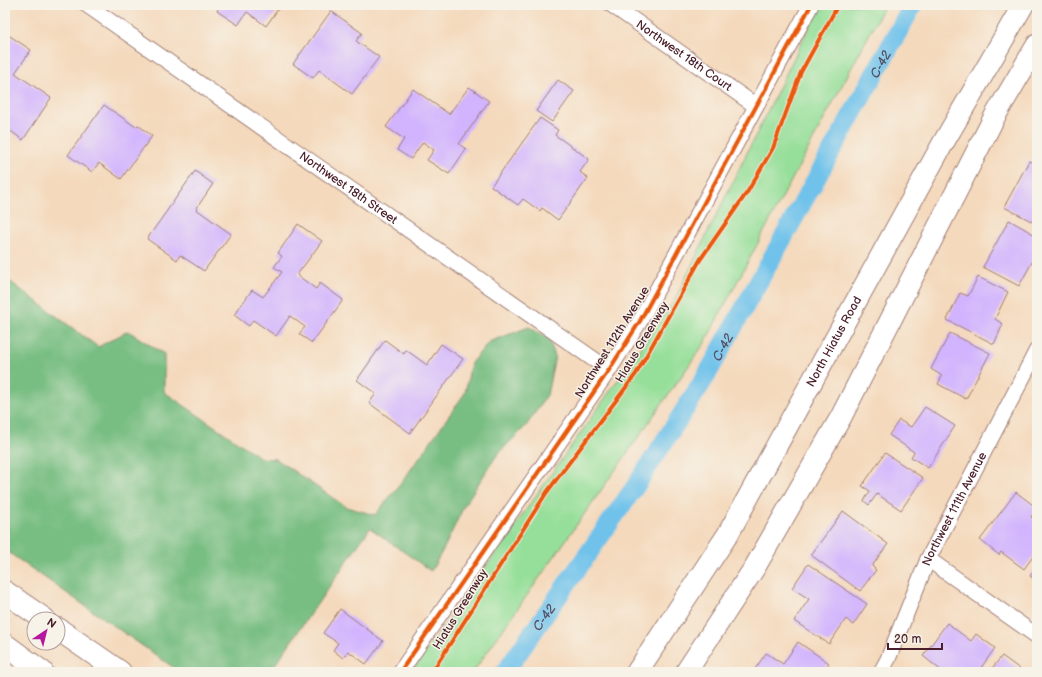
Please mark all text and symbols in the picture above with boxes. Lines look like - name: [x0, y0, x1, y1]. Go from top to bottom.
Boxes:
- street label: Northwest 18th Court: [633, 17, 735, 95]
- water label: C-42: [867, 48, 895, 81]
- street label: Northwest 18th Street: [296, 149, 400, 228]
- street label: Northwest 112th Avenue: [572, 284, 653, 401]
- street label: North Hiatus Road: [803, 294, 865, 390]
- street label: Hiatus Greenway: [612, 298, 673, 386]
- water label: C-42: [709, 330, 737, 364]
- street label: Northwest 111th Avenue: [919, 450, 990, 568]
- street label: Hiatus Greenway: [430, 566, 491, 652]
- water label: C-42: [529, 601, 560, 634]
- north arrow: [26, 611, 66, 651]
- text: N: [44, 616, 59, 631]
- scale bar: [888, 625, 942, 651]
- text: 20 m: [894, 632, 921, 647]

